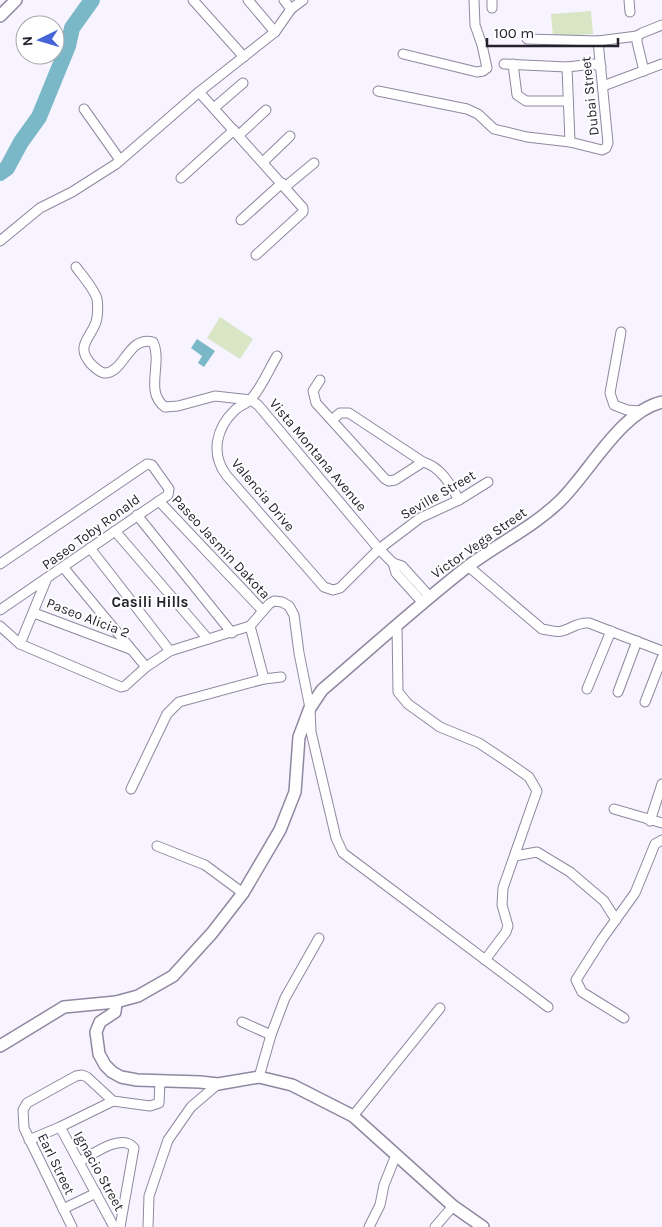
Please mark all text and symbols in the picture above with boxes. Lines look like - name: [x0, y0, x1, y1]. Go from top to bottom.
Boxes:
- north arrow: [15, 15, 65, 65]
- scale bar: [487, 15, 618, 47]
- text: 100 m: [494, 24, 534, 42]
- text: N: [19, 35, 36, 47]
- street label: Dubai Street: [577, 56, 603, 136]
- street label: Vista Montana Avenue: [266, 395, 370, 515]
- street label: Valencia Drive: [228, 455, 298, 535]
- street label: Seville Street: [398, 467, 478, 523]
- street label: Paseo Toby Ronald: [39, 491, 143, 573]
- street label: Paseo Jasmin Dakota: [168, 491, 274, 603]
- street label: Victor Vega Street: [428, 504, 530, 582]
- district label: Casili Hills: [112, 593, 189, 611]
- street label: Paseo Alicia 2: [44, 594, 132, 642]
- street label: Ignacio Street: [70, 1128, 128, 1214]
- street label: Earl Street: [34, 1130, 78, 1198]

